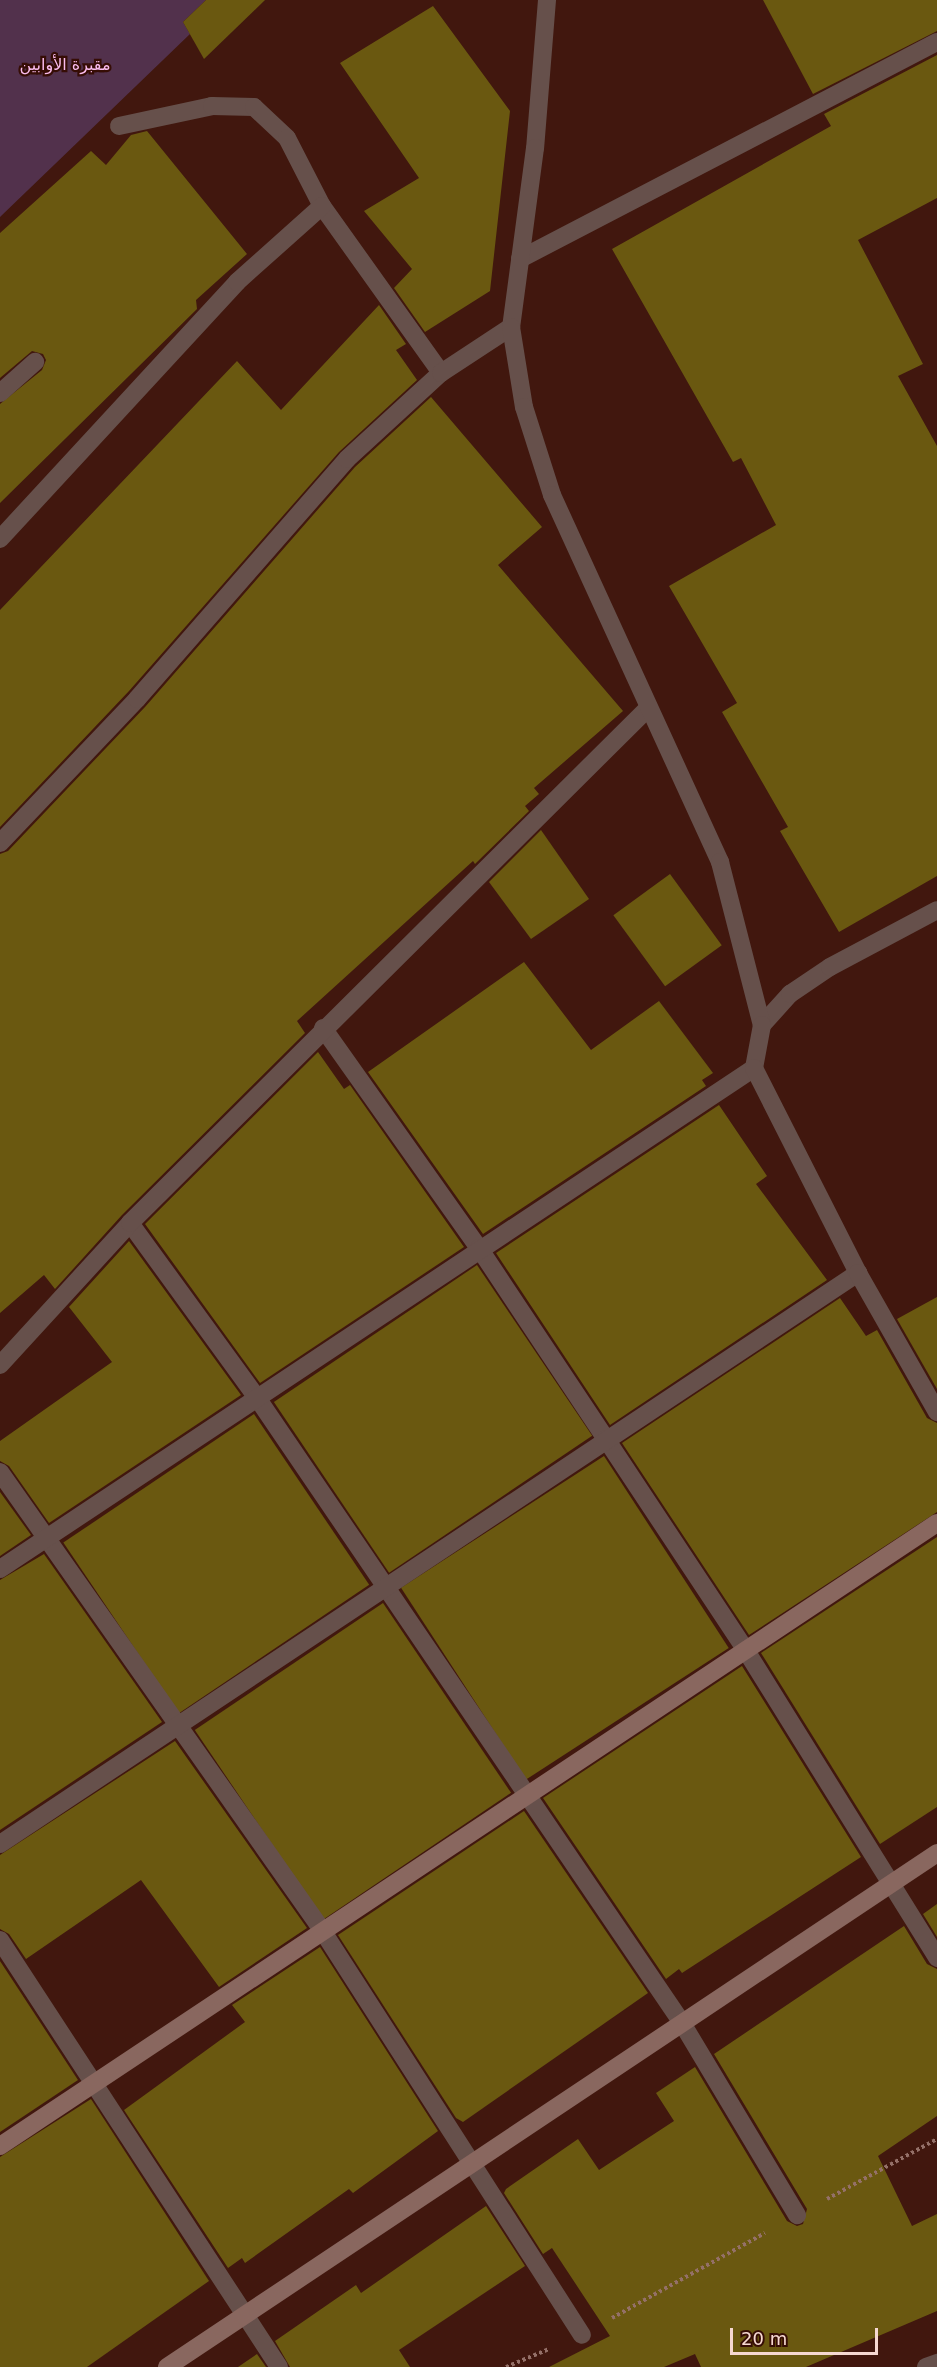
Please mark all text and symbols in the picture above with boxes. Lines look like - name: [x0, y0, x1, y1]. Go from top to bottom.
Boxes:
- park label: مقبرة الأوابين: [20, 55, 110, 75]
- scale bar: [733, 2316, 882, 2354]
- text: 20 m: [741, 2328, 787, 2349]

